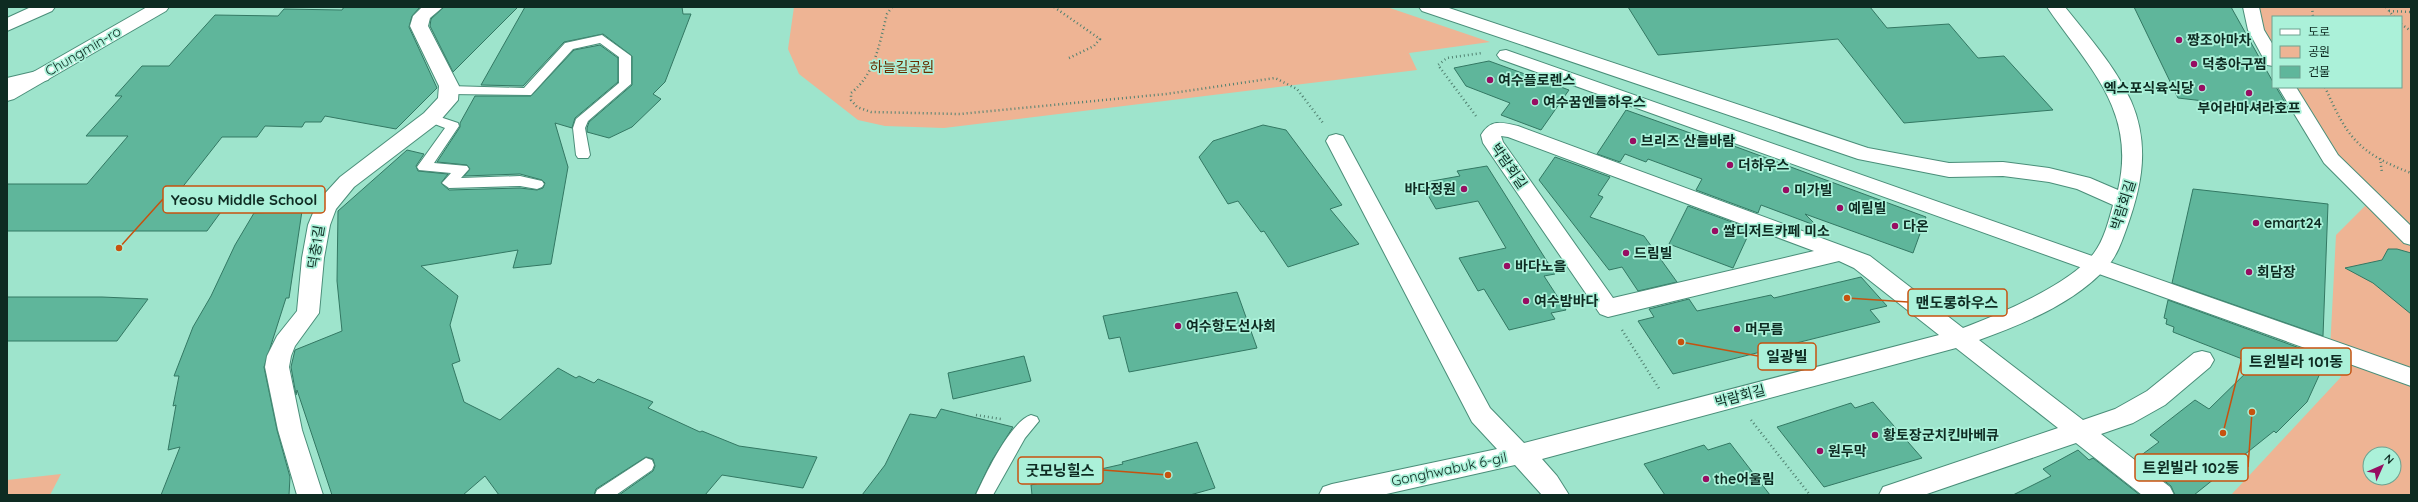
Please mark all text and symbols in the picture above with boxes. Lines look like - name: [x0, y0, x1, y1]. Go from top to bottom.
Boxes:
- legend: [2272, 16, 2402, 88]
- street label: Chungmin-ro: [42, 22, 124, 80]
- text: 도로: [2308, 24, 2330, 39]
- place label: 짱조아마차: [2187, 31, 2252, 49]
- marker: 짱조아마차: [2174, 35, 2184, 45]
- text: 공원: [2308, 44, 2330, 59]
- place label: 덕충아구찜: [2202, 55, 2266, 73]
- park label: 하늘길공원: [870, 58, 934, 76]
- marker: 덕충아구찜: [2189, 59, 2199, 69]
- text: 건물: [2308, 64, 2330, 79]
- place label: 여수플로렌스: [1498, 71, 1575, 89]
- marker: 여수플로렌스: [1485, 75, 1495, 85]
- place label: 엑스포식육식당: [2104, 79, 2194, 97]
- marker: 엑스포식육식당: [2197, 83, 2207, 93]
- marker: 부어라마셔라호프: [2244, 88, 2254, 98]
- place label: 여수꿈엔들하우스: [1543, 93, 1646, 111]
- marker: 여수꿈엔들하우스: [1530, 97, 1540, 107]
- place label: 부어라마셔라호프: [2197, 99, 2301, 117]
- place label: 브리즈 산들바람: [1641, 132, 1735, 150]
- marker: 브리즈 산들바람: [1628, 136, 1638, 146]
- street label: 박람회길: [1487, 140, 1531, 192]
- place label: 더하우스: [1738, 156, 1790, 174]
- marker: 더하우스: [1725, 160, 1735, 170]
- street label: 박람회길: [2106, 178, 2140, 232]
- place label: 바다정원: [1404, 180, 1456, 198]
- place label: 미가빌: [1794, 181, 1833, 199]
- marker: 바다정원: [1459, 184, 1469, 194]
- marker: 미가빌: [1781, 185, 1791, 195]
- callout: Yeosu Middle School: [163, 186, 325, 213]
- text: Yeosu Middle School: [171, 190, 317, 209]
- place label: 예림빌: [1848, 199, 1887, 217]
- marker: 예림빌: [1835, 203, 1845, 213]
- place label: emart24: [2264, 214, 2322, 232]
- place label: 다온: [1903, 217, 1929, 235]
- marker: emart24: [2251, 218, 2261, 228]
- marker: 다온: [1890, 221, 1900, 231]
- place label: 쌀디저트카페 미소: [1723, 222, 1830, 240]
- street label: 덕충1길: [304, 224, 328, 270]
- marker: 쌀디저트카페 미소: [1710, 226, 1720, 236]
- place label: 드림빌: [1634, 244, 1673, 262]
- marker: 드림빌: [1621, 248, 1631, 258]
- place label: 바다노을: [1515, 257, 1567, 275]
- marker: 바다노을: [1502, 261, 1512, 271]
- place label: 회담장: [2257, 263, 2296, 281]
- marker: 회담장: [2244, 267, 2254, 277]
- callout: 맨도롱하우스: [1908, 289, 2007, 316]
- place label: 여수밤바다: [1534, 292, 1599, 310]
- text: 맨도롱하우스: [1916, 293, 1999, 312]
- marker: 여수밤바다: [1521, 296, 1531, 306]
- place label: 여수항도선사회: [1186, 317, 1276, 335]
- place label: 머무름: [1745, 320, 1784, 338]
- marker: 여수항도선사회: [1173, 321, 1183, 331]
- marker: 머무름: [1732, 324, 1742, 334]
- callout: 일광빌: [1758, 343, 1816, 370]
- text: 일광빌: [1766, 347, 1808, 366]
- callout: 트윈빌라 101동: [2241, 348, 2351, 375]
- text: 트윈빌라 101동: [2249, 352, 2343, 371]
- street label: 박람회길: [1713, 381, 1767, 411]
- place label: 황토장군치킨바베큐: [1883, 426, 1999, 444]
- marker: 황토장군치킨바베큐: [1870, 430, 1880, 440]
- place label: 원두막: [1828, 442, 1867, 460]
- marker: 원두막: [1815, 446, 1825, 456]
- north arrow: [2362, 446, 2402, 486]
- street label: Gonghwabuk 6-gil: [1390, 448, 1508, 490]
- text: N: [2381, 451, 2397, 467]
- callout: 트윈빌라 102동: [2135, 454, 2248, 481]
- callout: 굿모닝힐스: [1018, 457, 1103, 484]
- text: 트윈빌라 102동: [2143, 458, 2240, 477]
- text: 굿모닝힐스: [1025, 461, 1095, 480]
- place label: the어울림: [1714, 470, 1775, 488]
- marker: the어울림: [1701, 474, 1711, 484]

